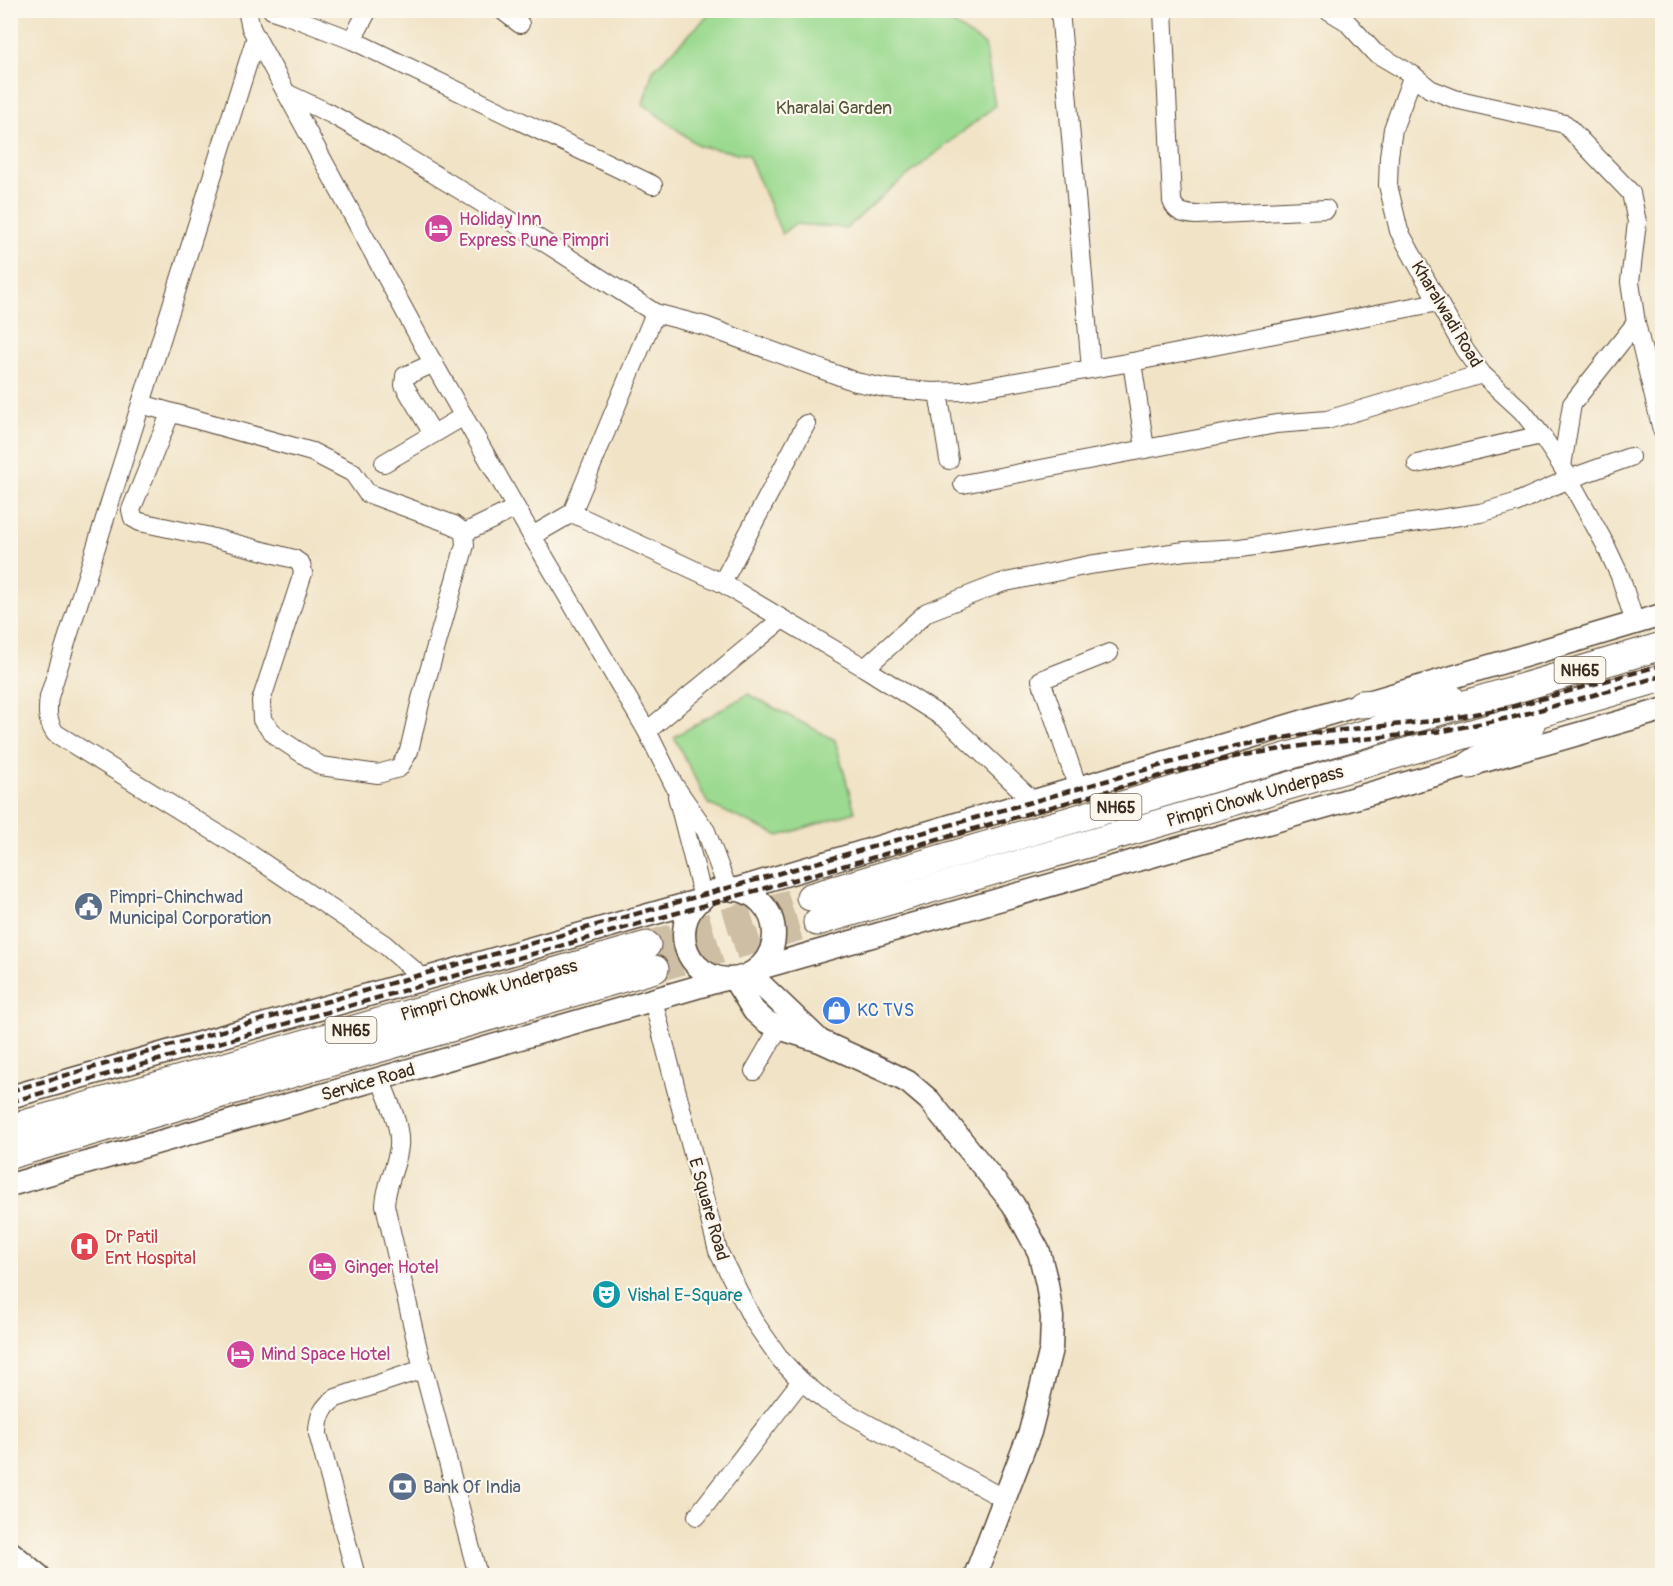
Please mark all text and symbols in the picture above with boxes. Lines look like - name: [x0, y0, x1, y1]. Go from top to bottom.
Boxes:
- park label: Kharalai Garden: [776, 97, 892, 120]
- place label: Holiday Inn Express Pune Pimpri: [459, 208, 609, 252]
- hotel icon: Holiday Inn Express Pune Pimpri: [422, 213, 454, 245]
- street label: Kharalwadi Road: [1406, 257, 1487, 372]
- road number: NH65: [1554, 657, 1606, 683]
- street label: Pimpri Chowk Underpass: [1164, 760, 1346, 833]
- road number: NH65: [1090, 794, 1142, 820]
- place label: Pimpri-Chinchwad Municipal Corporation: [109, 886, 272, 930]
- public building icon: Pimpri-Chinchwad Municipal Corporation: [72, 891, 104, 923]
- street label: Pimpri Chowk Underpass: [398, 954, 580, 1027]
- shop icon: KC TVS: [820, 994, 852, 1026]
- place label: KC TVS: [857, 999, 914, 1022]
- road number: NH65: [326, 1017, 376, 1043]
- street label: Service Road: [319, 1058, 418, 1107]
- street label: E Square Road: [683, 1155, 734, 1263]
- place label: Dr Patil Ent Hospital: [105, 1226, 196, 1270]
- hospital icon: Dr Patil Ent Hospital: [68, 1231, 100, 1263]
- hotel icon: Ginger Hotel: [307, 1251, 339, 1283]
- place label: Ginger Hotel: [344, 1256, 439, 1279]
- theatre icon: Vishal E-Square: [590, 1279, 622, 1311]
- place label: Vishal E-Square: [627, 1284, 742, 1307]
- hotel icon: Mind Space Hotel: [224, 1338, 256, 1370]
- place label: Mind Space Hotel: [261, 1343, 391, 1366]
- bank icon: Bank Of India: [386, 1471, 418, 1503]
- place label: Bank Of India: [423, 1476, 521, 1499]

